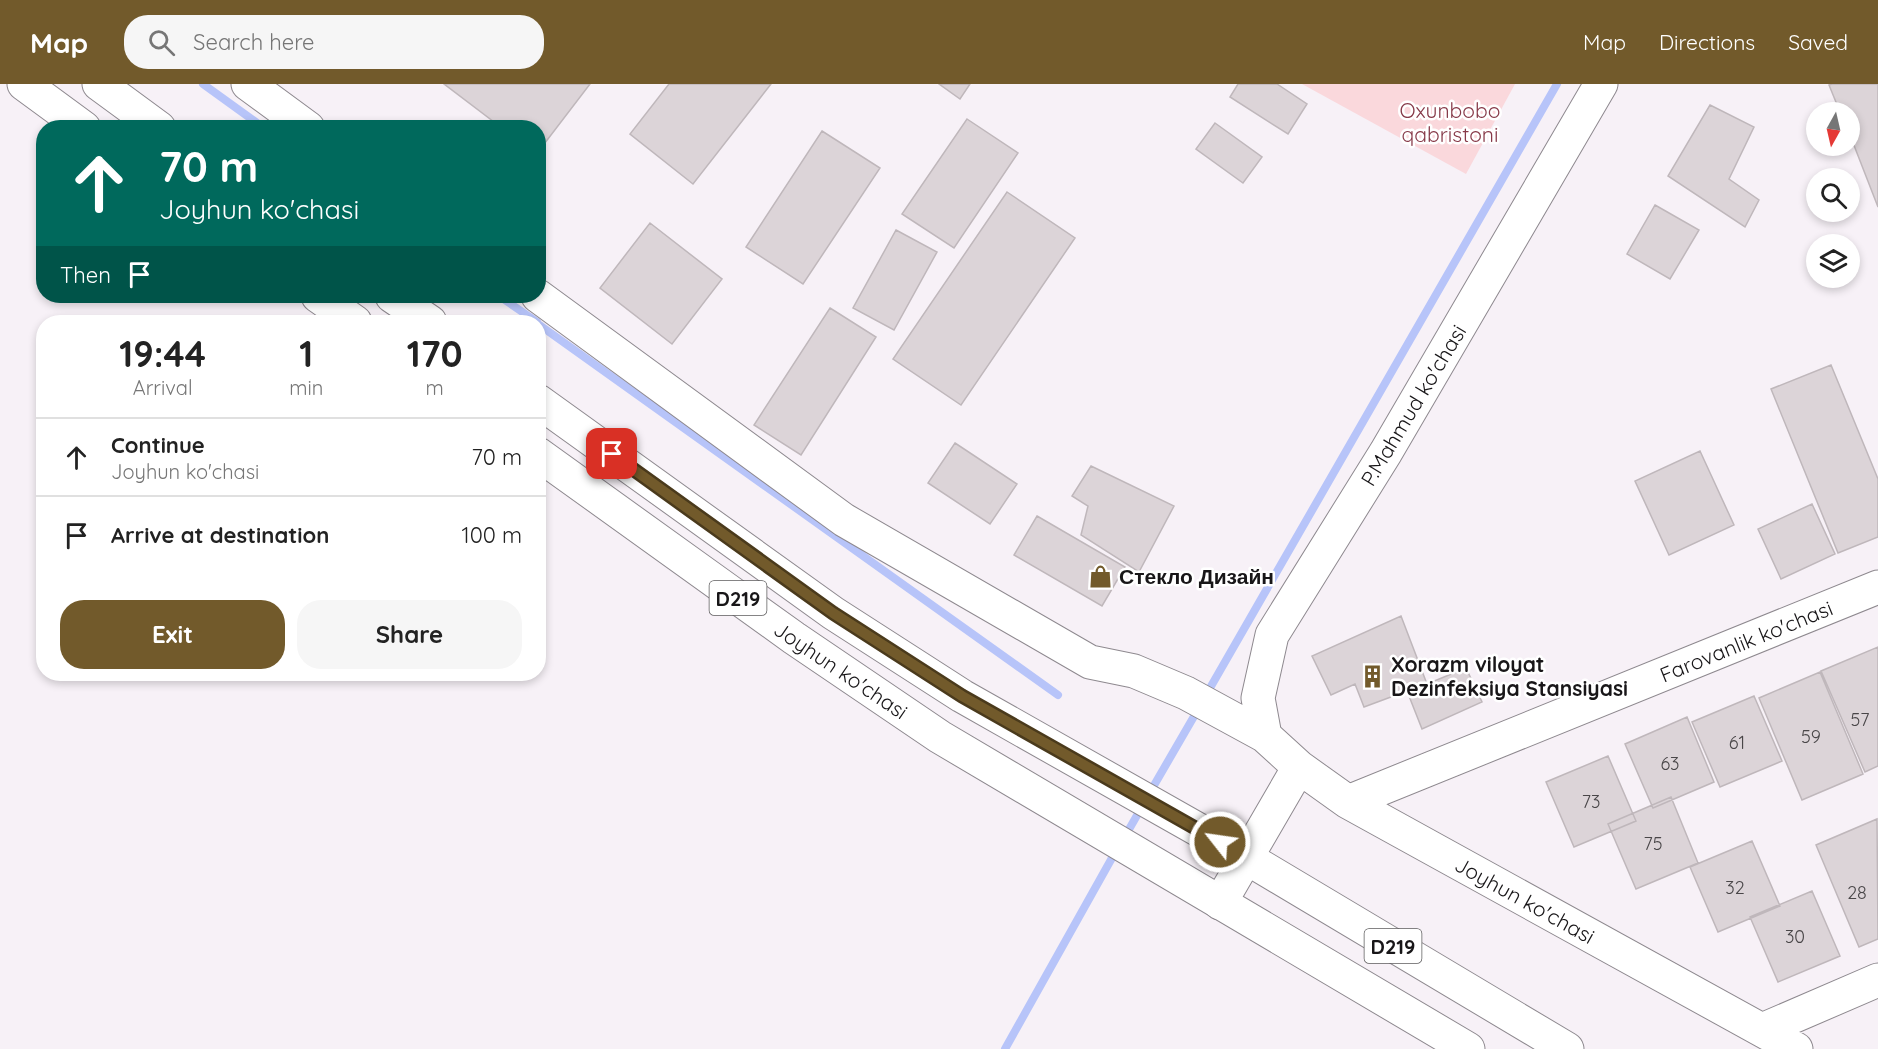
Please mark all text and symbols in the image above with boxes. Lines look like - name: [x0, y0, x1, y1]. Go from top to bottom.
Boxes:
- search box: [124, 15, 544, 69]
- text: Map: [30, 25, 88, 60]
- icon: search: [145, 26, 178, 59]
- text: Search here: [193, 28, 315, 56]
- text: Map: [1583, 29, 1626, 55]
- text: Directions: [1659, 29, 1755, 55]
- text: Saved: [1788, 29, 1848, 55]
- park label: Oxunbobo qabristoni: [1400, 97, 1500, 147]
- north arrow: [1806, 102, 1860, 156]
- map controls: [1806, 102, 1860, 288]
- text: 70 m: [159, 140, 258, 193]
- icon: ahead: [60, 144, 138, 222]
- button: search: [1806, 168, 1860, 222]
- text: Joyhun ko'chasi: [159, 192, 359, 226]
- button: layers: [1806, 234, 1860, 288]
- icon: arrive: [123, 258, 156, 291]
- text: Then: [60, 261, 111, 289]
- street label: P.Mahmud ko'chasi: [1355, 320, 1471, 490]
- text: 19:44: [119, 331, 206, 376]
- text: 1: [299, 331, 313, 376]
- text: 170: [407, 331, 463, 376]
- text: Arrival: [133, 375, 193, 400]
- text: min: [289, 375, 323, 400]
- text: m: [426, 375, 444, 400]
- pin: [586, 428, 637, 479]
- text: Continue: [111, 431, 205, 459]
- icon: arrive: [595, 437, 628, 470]
- icon: ahead: [60, 441, 93, 474]
- text: 70 m: [472, 443, 522, 471]
- text: Joyhun ko'chasi: [111, 459, 259, 484]
- icon: arrive: [60, 519, 93, 552]
- text: Arrive at destination: [111, 521, 329, 549]
- text: 100 m: [462, 521, 522, 549]
- shop icon: Стекло Дизайн: [1088, 563, 1114, 589]
- place label: Стекло Дизайн: [1119, 563, 1274, 589]
- road number: D219: [710, 581, 766, 615]
- street label: Farovanlik ko'chasi: [1656, 594, 1836, 688]
- button: Exit: [60, 600, 285, 669]
- button: Share: [297, 600, 522, 669]
- street label: Joyhun ko'chasi: [769, 616, 913, 724]
- place label: Xorazm viloyat Dezinfeksiya Stansiyasi: [1391, 651, 1628, 701]
- building icon: Xorazm viloyat Dezinfeksiya Stansiyasi: [1360, 663, 1386, 689]
- house number: 57: [1850, 708, 1870, 731]
- house number: 59: [1801, 725, 1821, 748]
- house number: 61: [1729, 731, 1745, 754]
- house number: 63: [1660, 752, 1680, 775]
- house number: 73: [1582, 790, 1600, 813]
- position arrow: [1188, 810, 1252, 874]
- house number: 75: [1643, 832, 1663, 855]
- street label: Joyhun ko'chasi: [1451, 851, 1599, 949]
- house number: 32: [1725, 876, 1745, 899]
- house number: 28: [1847, 881, 1867, 904]
- house number: 30: [1785, 925, 1805, 948]
- road number: D219: [1364, 929, 1422, 963]

